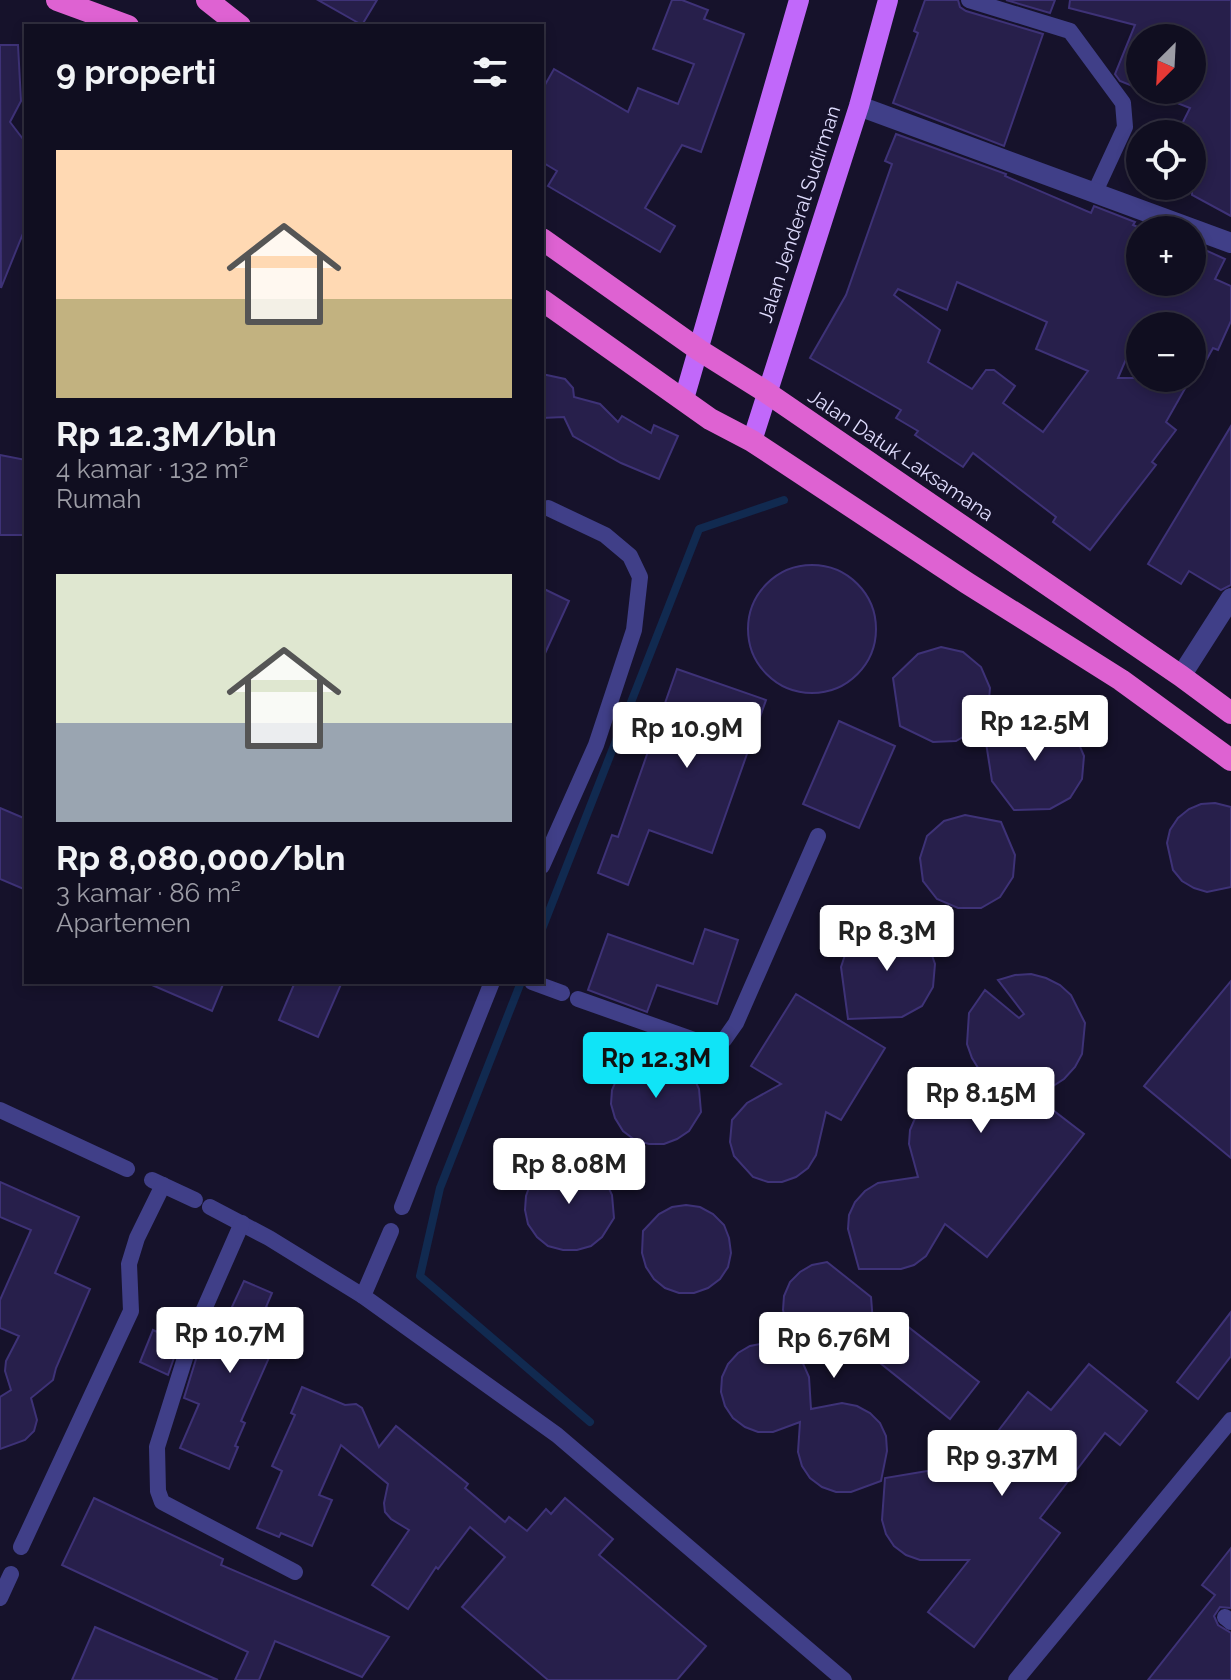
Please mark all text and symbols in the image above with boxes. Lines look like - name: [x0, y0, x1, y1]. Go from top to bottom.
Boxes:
- north arrow: [1126, 24, 1206, 104]
- map controls: [1126, 24, 1206, 392]
- icon: filters: [468, 50, 512, 94]
- text: 9 properti: [56, 52, 216, 92]
- street label: Jalan Jenderal Sudirman: [753, 103, 845, 325]
- button: locate: [1126, 120, 1206, 200]
- icon: home: [212, 202, 356, 346]
- button: +: [1126, 216, 1206, 296]
- button: −: [1126, 312, 1206, 392]
- street label: Jalan Datuk Laksamana: [804, 384, 998, 526]
- text: Rp 12.3M/bln: [56, 414, 277, 454]
- text: 4 kamar · 132 m²: [56, 454, 249, 484]
- text: Rumah: [56, 484, 141, 514]
- icon: home: [212, 626, 356, 770]
- pin: Rp 12.5M: [952, 695, 1118, 763]
- pin: Rp 10.9M: [604, 702, 770, 770]
- text: Rp 12.5M: [980, 706, 1090, 736]
- text: Rp 10.9M: [631, 713, 743, 743]
- text: Rp 8,080,000/bln: [56, 838, 346, 878]
- text: 3 kamar · 86 m²: [56, 878, 241, 908]
- pin: Rp 8.3M: [813, 905, 961, 973]
- text: Apartemen: [56, 908, 191, 938]
- text: Rp 8.3M: [838, 916, 936, 946]
- pin: Rp 12.3M: [573, 1032, 739, 1100]
- text: Rp 12.3M: [601, 1043, 711, 1073]
- pin: Rp 8.15M: [898, 1067, 1064, 1135]
- text: Rp 8.15M: [925, 1078, 1037, 1108]
- pin: Rp 8.08M: [486, 1138, 652, 1206]
- text: Rp 8.08M: [511, 1149, 627, 1179]
- pin: Rp 10.7M: [147, 1307, 313, 1375]
- pin: Rp 6.76M: [751, 1312, 917, 1380]
- text: Rp 10.7M: [174, 1318, 286, 1348]
- text: Rp 6.76M: [777, 1323, 891, 1353]
- pin: Rp 9.37M: [919, 1430, 1085, 1498]
- text: Rp 9.37M: [946, 1441, 1058, 1471]

